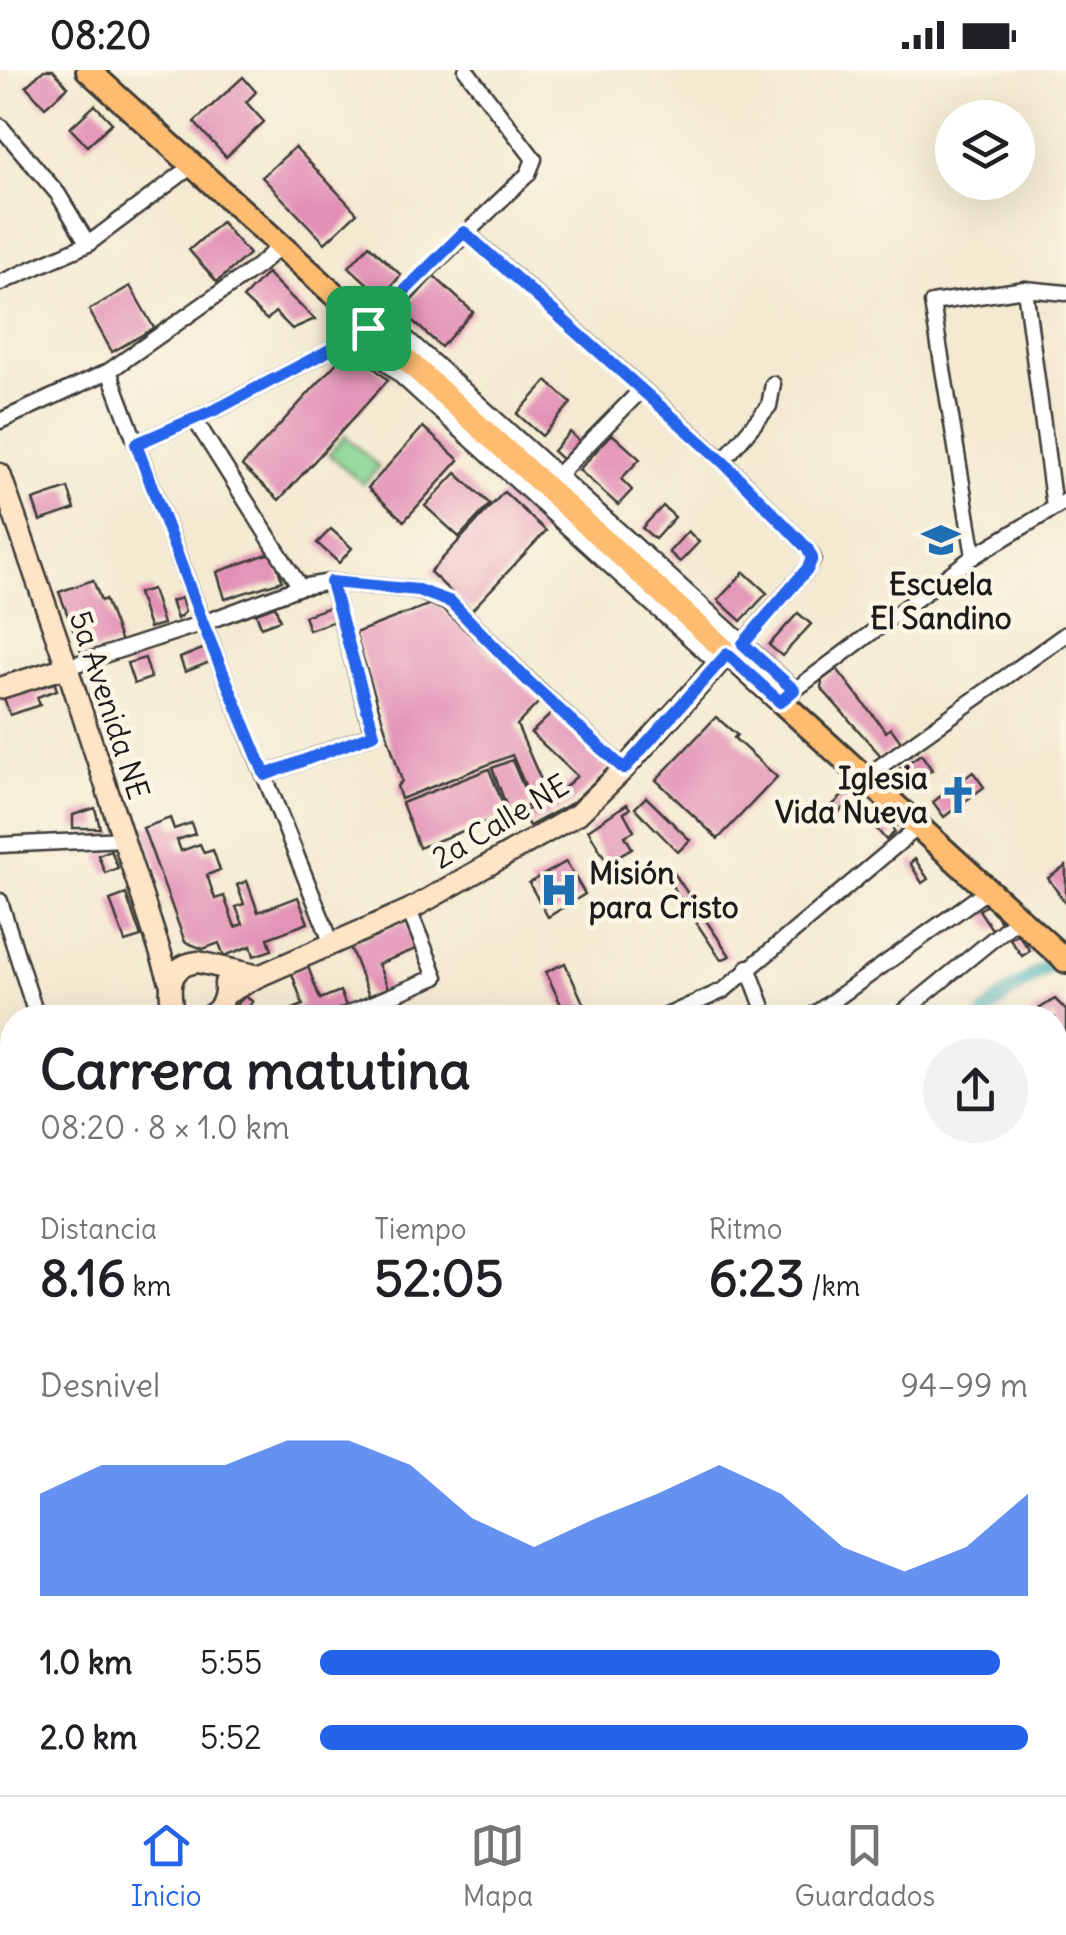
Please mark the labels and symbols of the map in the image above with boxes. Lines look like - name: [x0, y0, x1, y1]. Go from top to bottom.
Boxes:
- pin: [326, 286, 411, 371]
- school or university icon: Escuela El Sandino: [920, 519, 962, 561]
- place label: Escuela El Sandino: [870, 565, 1012, 637]
- street label: 5a Avenida NE: [62, 606, 158, 804]
- place label: Iglesia Vida Nueva: [775, 759, 928, 831]
- street label: 2a Calle NE: [425, 765, 575, 877]
- church icon: Iglesia Vida Nueva: [937, 774, 979, 816]
- place label: Misión para Cristo: [589, 854, 739, 926]
- hospital icon: Misión para Cristo: [538, 869, 580, 911]

